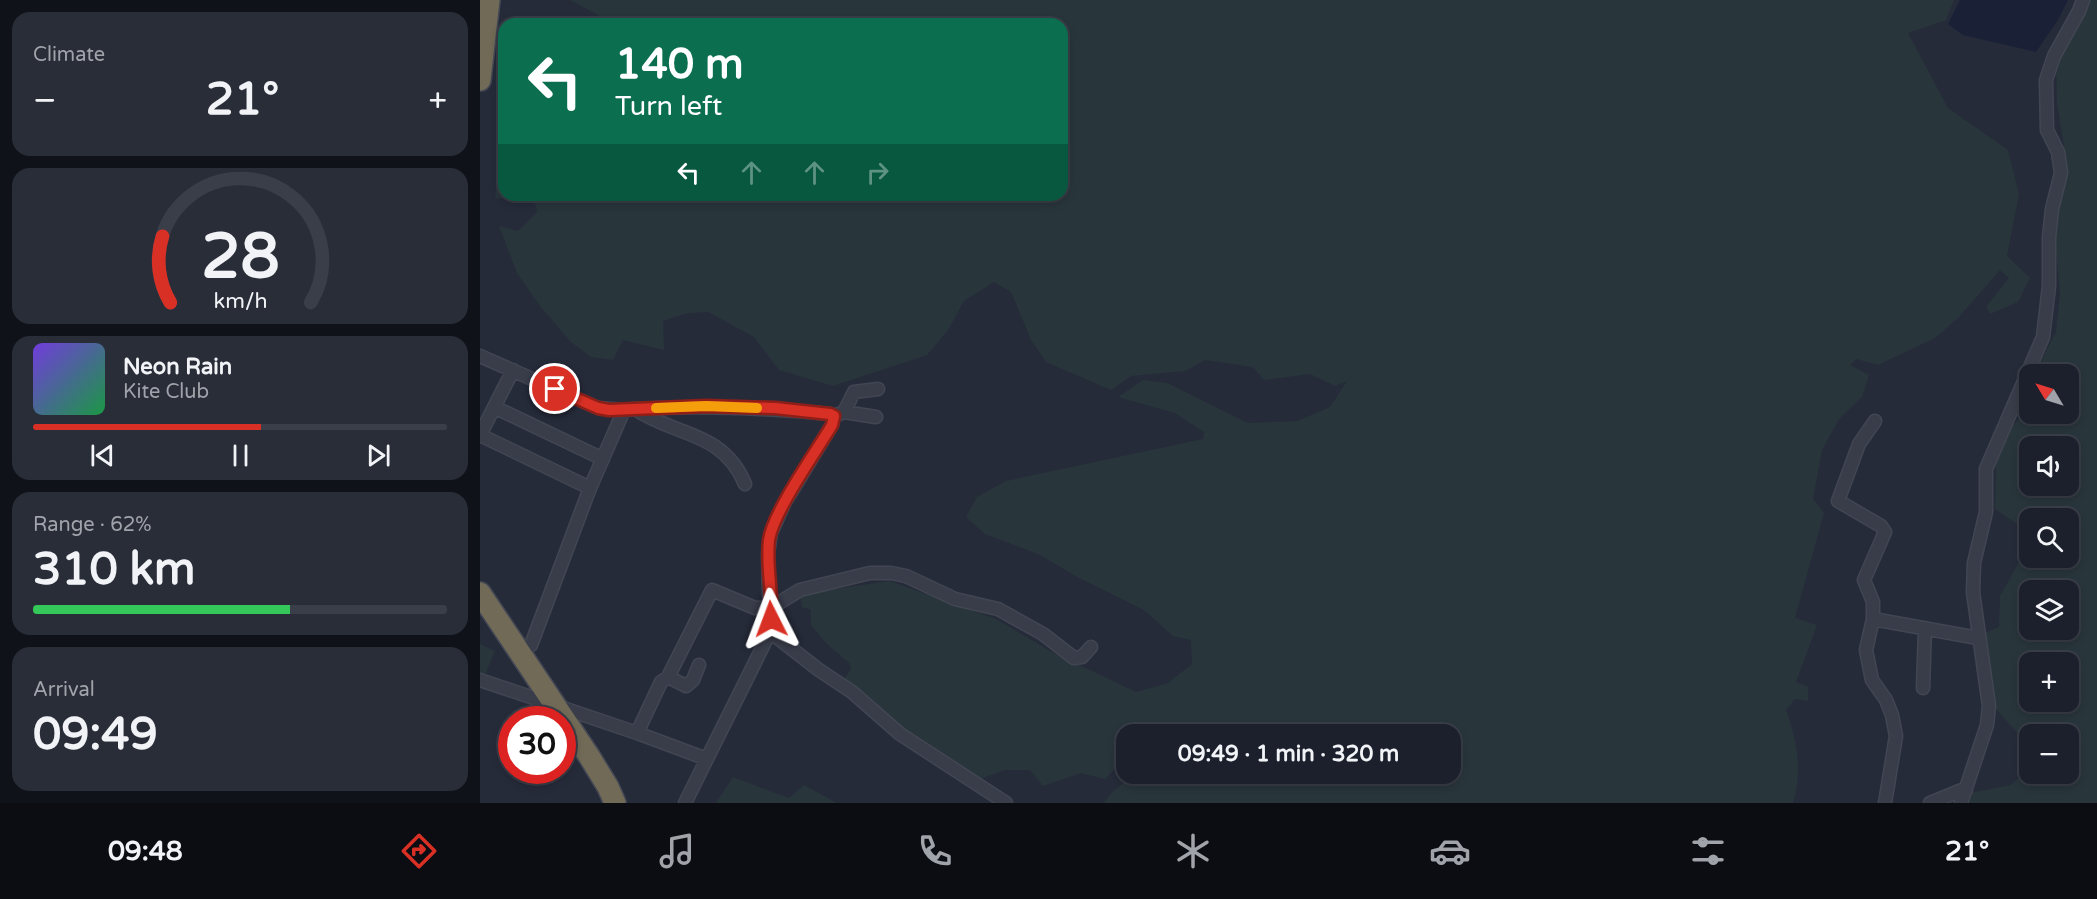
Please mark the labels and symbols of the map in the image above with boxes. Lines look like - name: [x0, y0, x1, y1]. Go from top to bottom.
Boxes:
- pin: [529, 363, 580, 414]
- north arrow: [2019, 364, 2079, 424]
- position arrow: [739, 587, 803, 651]
- speed limit sign: 30: [498, 706, 576, 784]

